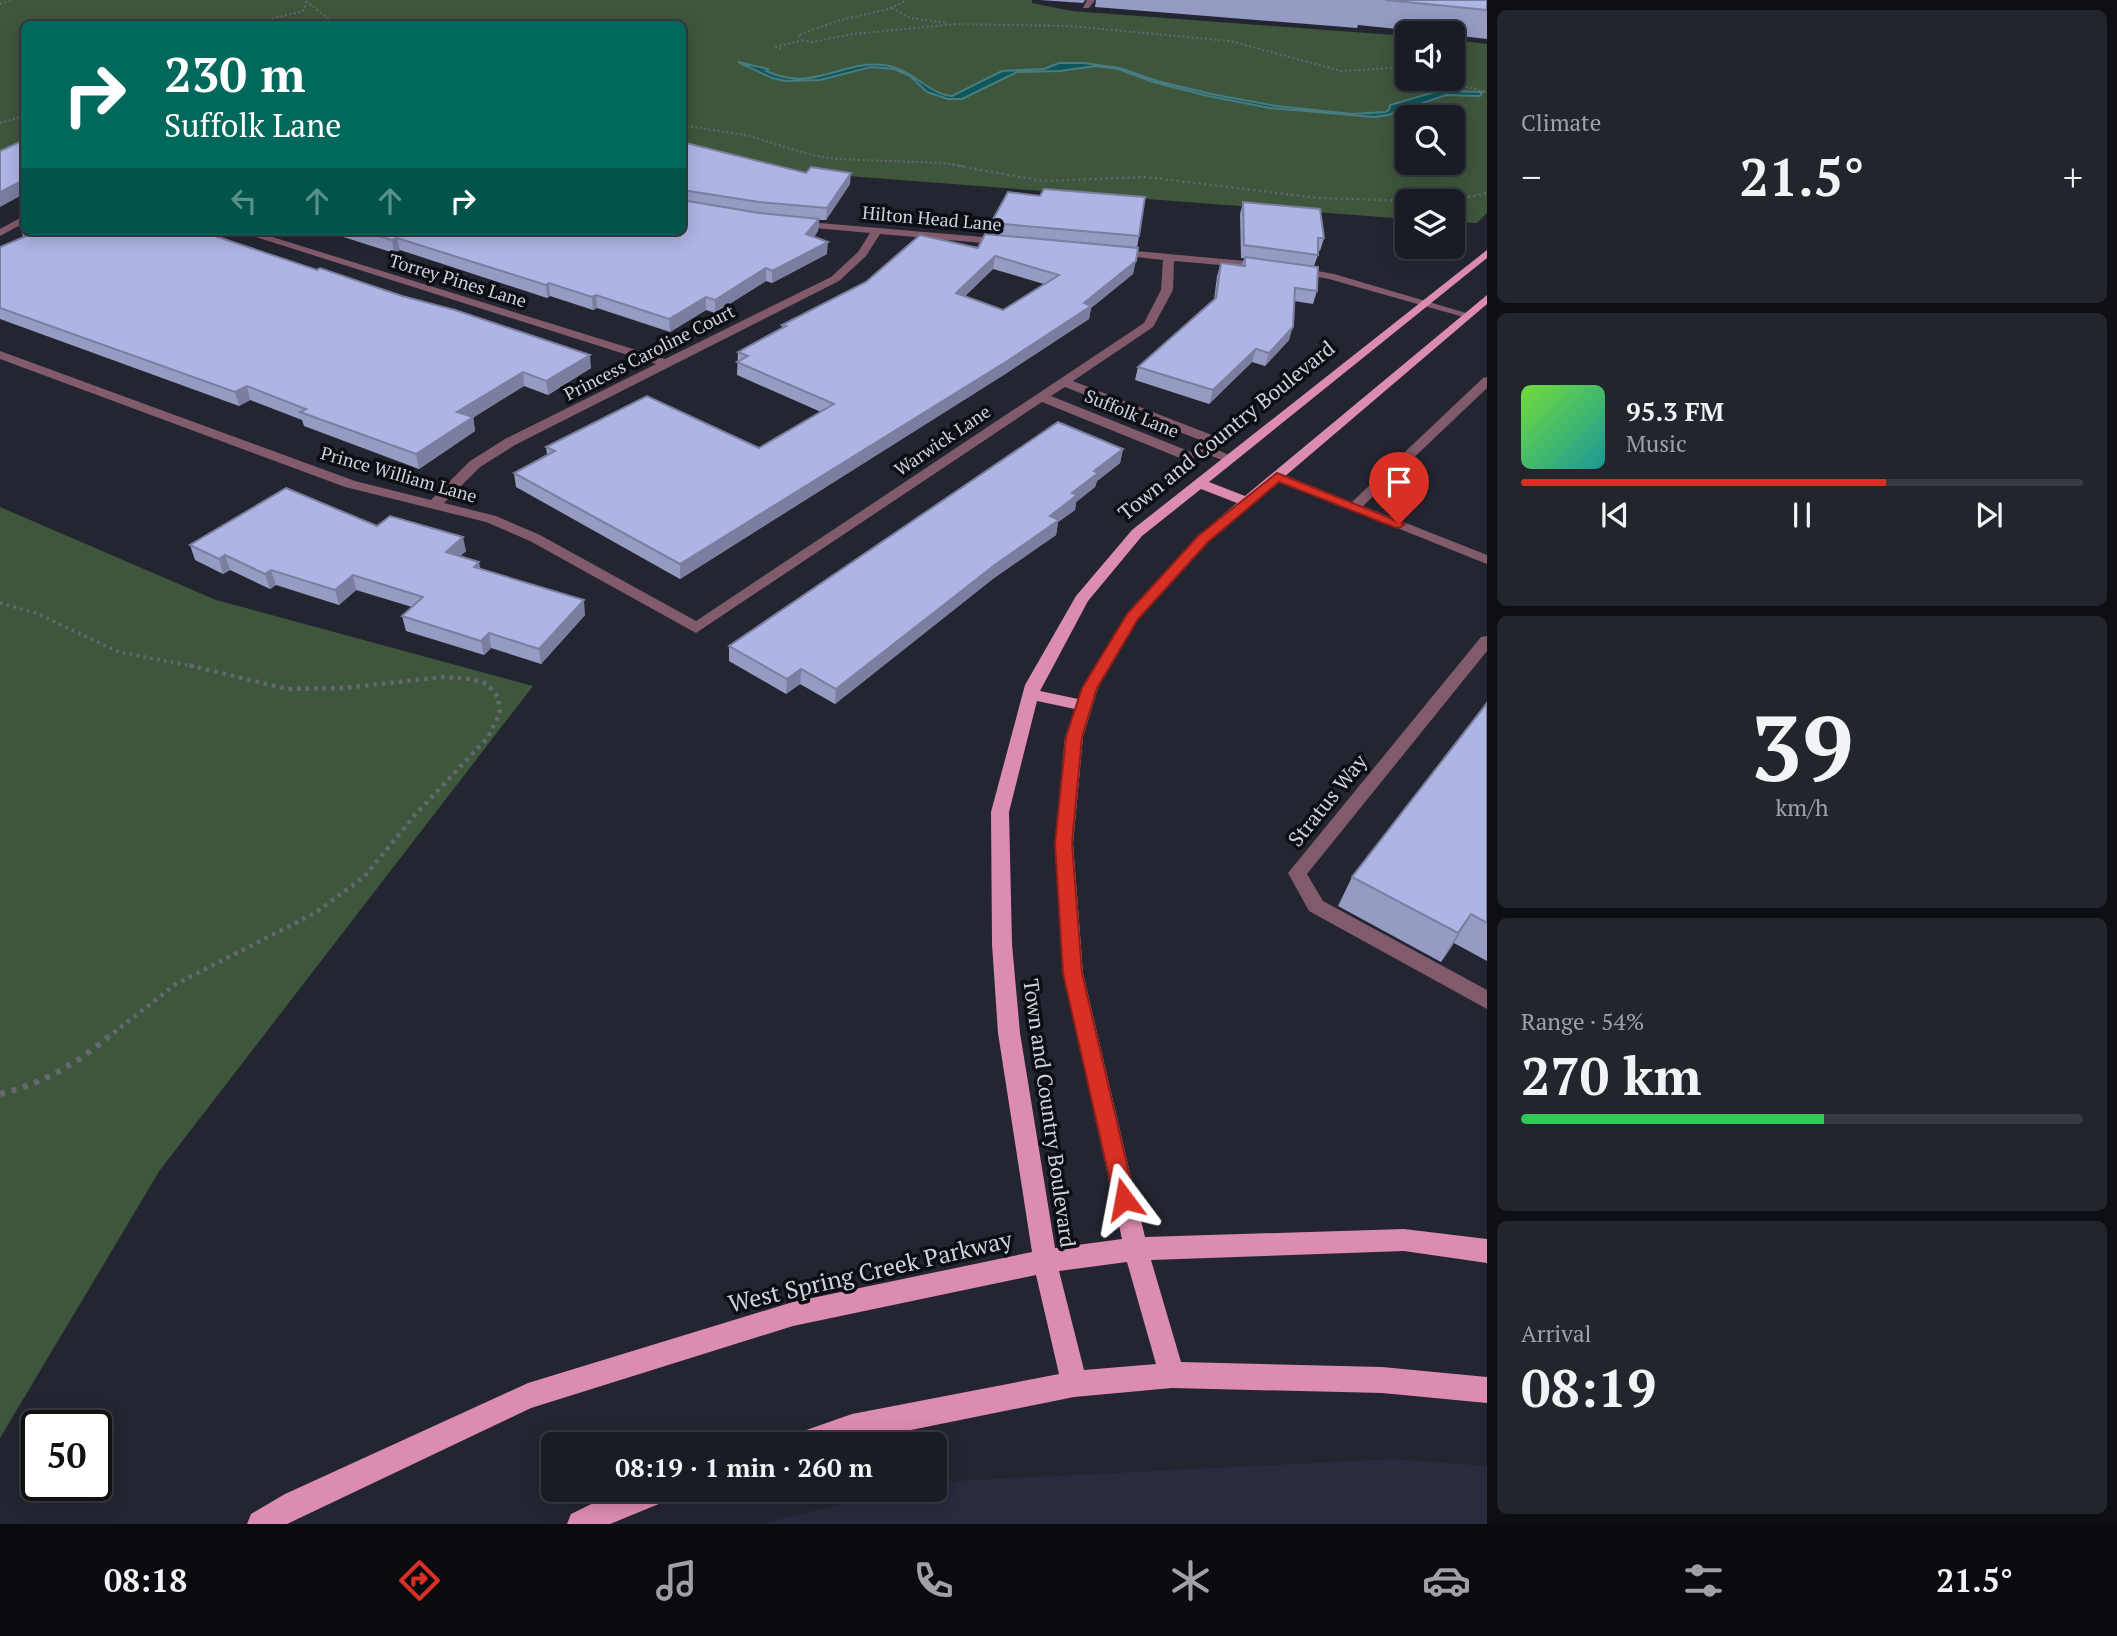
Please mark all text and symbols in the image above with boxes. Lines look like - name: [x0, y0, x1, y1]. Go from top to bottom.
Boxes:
- map controls: [1395, 21, 1465, 259]
- button: sound: [1395, 21, 1465, 91]
- text: 230 m: [164, 41, 306, 106]
- icon: right: [49, 49, 140, 140]
- text: Suffolk Lane: [164, 104, 341, 146]
- button: search: [1395, 105, 1465, 175]
- text: Climate: [1521, 107, 1601, 138]
- text: 21.5°: [1739, 142, 1865, 211]
- text: −: [1521, 152, 1541, 202]
- text: +: [2063, 152, 2083, 202]
- icon: left: [225, 182, 263, 220]
- icon: ahead: [298, 182, 336, 220]
- icon: ahead: [371, 182, 409, 220]
- icon: right: [444, 182, 482, 220]
- button: layers: [1395, 189, 1465, 259]
- street label: Hilton Head Lane: [861, 200, 1003, 236]
- street label: Torrey Pines Lane: [386, 248, 530, 312]
- street label: Princess Caroline Court: [560, 298, 739, 405]
- street label: Town and Country Boulevard: [1112, 334, 1340, 526]
- street label: Suffolk Lane: [1081, 383, 1183, 443]
- text: 95.3 FM: [1626, 394, 1724, 428]
- street label: Warwick Lane: [889, 399, 995, 481]
- text: Music: [1626, 428, 1687, 459]
- street label: Prince William Lane: [318, 440, 480, 508]
- pin: [1369, 452, 1429, 524]
- icon: arrive: [1380, 463, 1418, 501]
- icon: previous: [1596, 496, 1634, 534]
- icon: pause: [1783, 496, 1821, 534]
- icon: next: [1970, 496, 2008, 534]
- text: 39: [1751, 686, 1853, 807]
- street label: Stratus Way: [1281, 748, 1373, 852]
- text: km/h: [1775, 792, 1829, 823]
- street label: Town and Country Boulevard: [1017, 977, 1083, 1249]
- text: Range · 54%: [1521, 1006, 1644, 1037]
- text: 270 km: [1521, 1041, 1702, 1110]
- position arrow: [1087, 1162, 1161, 1236]
- street label: West Spring Creek Parkway: [725, 1223, 1016, 1319]
- text: Arrival: [1521, 1318, 1592, 1349]
- text: 08:19: [1521, 1353, 1656, 1422]
- speed limit sign: 50: [21, 1410, 112, 1501]
- text: 08:19 · 1 min · 260 m: [615, 1450, 873, 1484]
- icon: directions: [395, 1556, 444, 1605]
- icon: music: [652, 1556, 701, 1605]
- icon: phone: [909, 1556, 958, 1605]
- icon: climate: [1166, 1556, 1215, 1605]
- icon: car: [1422, 1556, 1471, 1605]
- icon: filters: [1679, 1556, 1728, 1605]
- text: 08:18: [104, 1559, 187, 1601]
- text: 21.5°: [1936, 1559, 2013, 1601]

